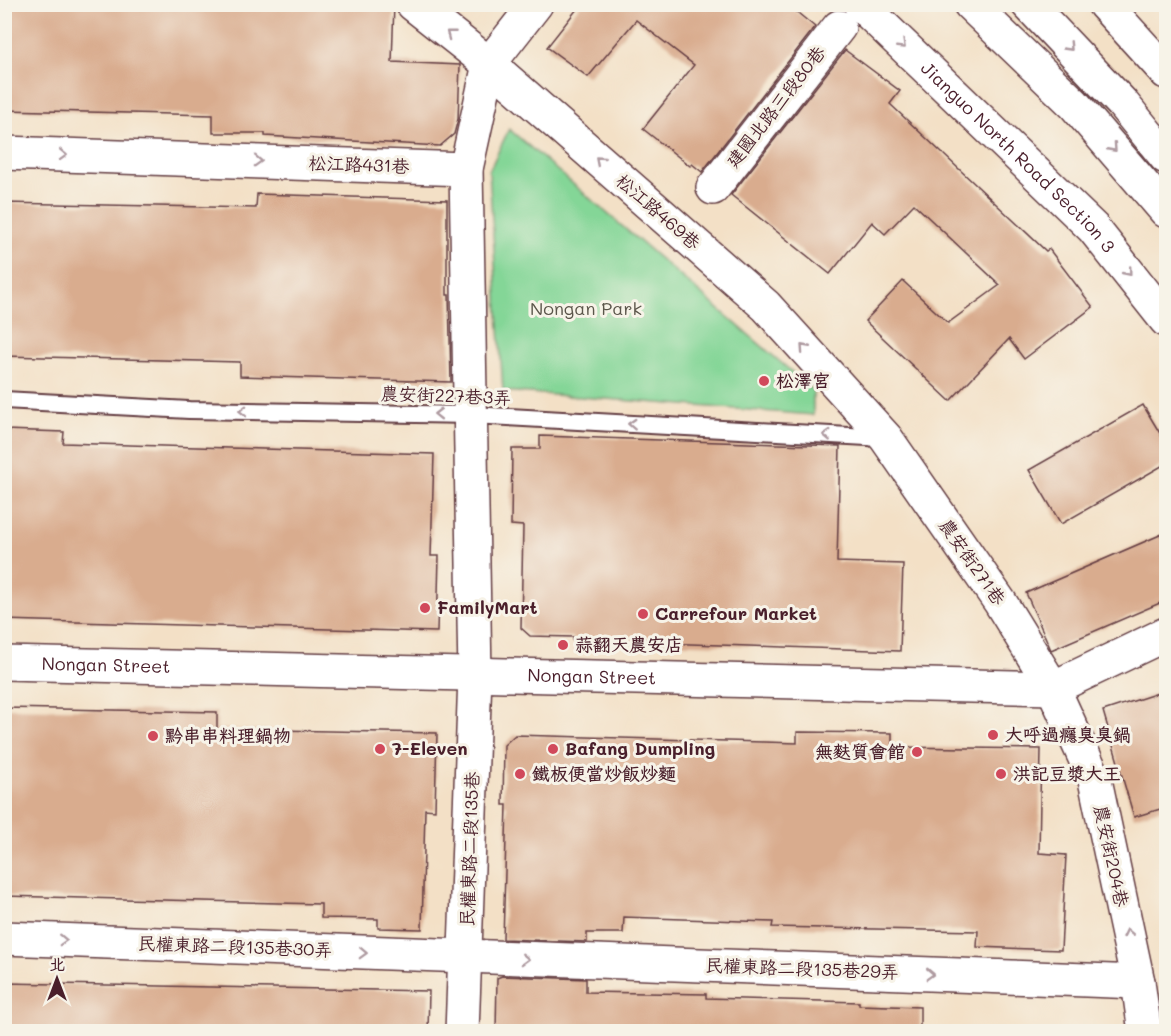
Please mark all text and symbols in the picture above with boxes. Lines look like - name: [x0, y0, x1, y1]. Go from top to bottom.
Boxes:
- one-way arrow: [446, 30, 457, 41]
- one-way arrow: [896, 38, 906, 49]
- one-way arrow: [1062, 40, 1073, 50]
- street label: 建國北路三段80巷: [720, 41, 830, 172]
- street label: Jianguo North Road Section 3: [916, 56, 1121, 257]
- one-way arrow: [1106, 141, 1117, 152]
- one-way arrow: [58, 148, 67, 161]
- street label: 松江路431巷: [308, 150, 410, 178]
- one-way arrow: [253, 155, 262, 168]
- one-way arrow: [595, 156, 605, 167]
- street label: 松江路469巷: [612, 168, 706, 254]
- one-way arrow: [1121, 265, 1132, 276]
- park label: Nongan Park: [530, 296, 642, 320]
- one-way arrow: [800, 344, 811, 355]
- place label: 松澤宮: [776, 368, 830, 392]
- marker: 松澤宮: [757, 374, 771, 388]
- street label: 農安街227巷3弄: [380, 381, 512, 409]
- one-way arrow: [238, 404, 247, 417]
- one-way arrow: [433, 408, 442, 420]
- one-way arrow: [628, 418, 637, 431]
- one-way arrow: [823, 429, 832, 442]
- street label: 農安街271巷: [934, 514, 1011, 609]
- place label: FamilyMart: [437, 595, 538, 619]
- marker: FamilyMart: [418, 601, 432, 615]
- place label: Carrefour Market: [655, 601, 817, 625]
- marker: Carrefour Market: [636, 607, 650, 621]
- place label: 蒜翻天農安店: [575, 632, 683, 656]
- marker: 蒜翻天農安店: [556, 638, 570, 652]
- street label: Nongan Street: [41, 651, 171, 678]
- street label: Nongan Street: [527, 662, 656, 690]
- place label: 大呼過癮臭臭鍋: [1005, 722, 1131, 746]
- place label: 黔串串料理鍋物: [165, 723, 291, 747]
- marker: 大呼過癮臭臭鍋: [986, 728, 1000, 742]
- marker: 黔串串料理鍋物: [146, 729, 160, 743]
- place label: 7-Eleven: [392, 736, 468, 760]
- place label: Bafang Dumpling: [565, 736, 716, 760]
- place label: 無麩質會館: [815, 739, 905, 763]
- marker: 7-Eleven: [373, 742, 387, 756]
- marker: Bafang Dumpling: [546, 742, 560, 756]
- marker: 無麩質會館: [910, 745, 924, 759]
- place label: 鐵板便當炒飯炒麵: [532, 761, 676, 785]
- place label: 洪記豆漿大王: [1013, 761, 1121, 785]
- marker: 鐵板便當炒飯炒麵: [513, 767, 527, 781]
- marker: 洪記豆漿大王: [994, 767, 1008, 781]
- street label: 民權東路二段135巷: [454, 771, 484, 927]
- street label: 農安街204巷: [1089, 803, 1134, 909]
- one-way arrow: [1122, 928, 1135, 938]
- street label: 民權東路二段135巷30弄: [137, 931, 333, 961]
- one-way arrow: [58, 934, 67, 947]
- one-way arrow: [358, 946, 367, 959]
- north arrow: [27, 949, 87, 1009]
- text: 北: [49, 953, 65, 974]
- one-way arrow: [520, 953, 529, 965]
- street label: 民權東路二段135巷29弄: [705, 953, 899, 983]
- one-way arrow: [925, 968, 934, 981]

